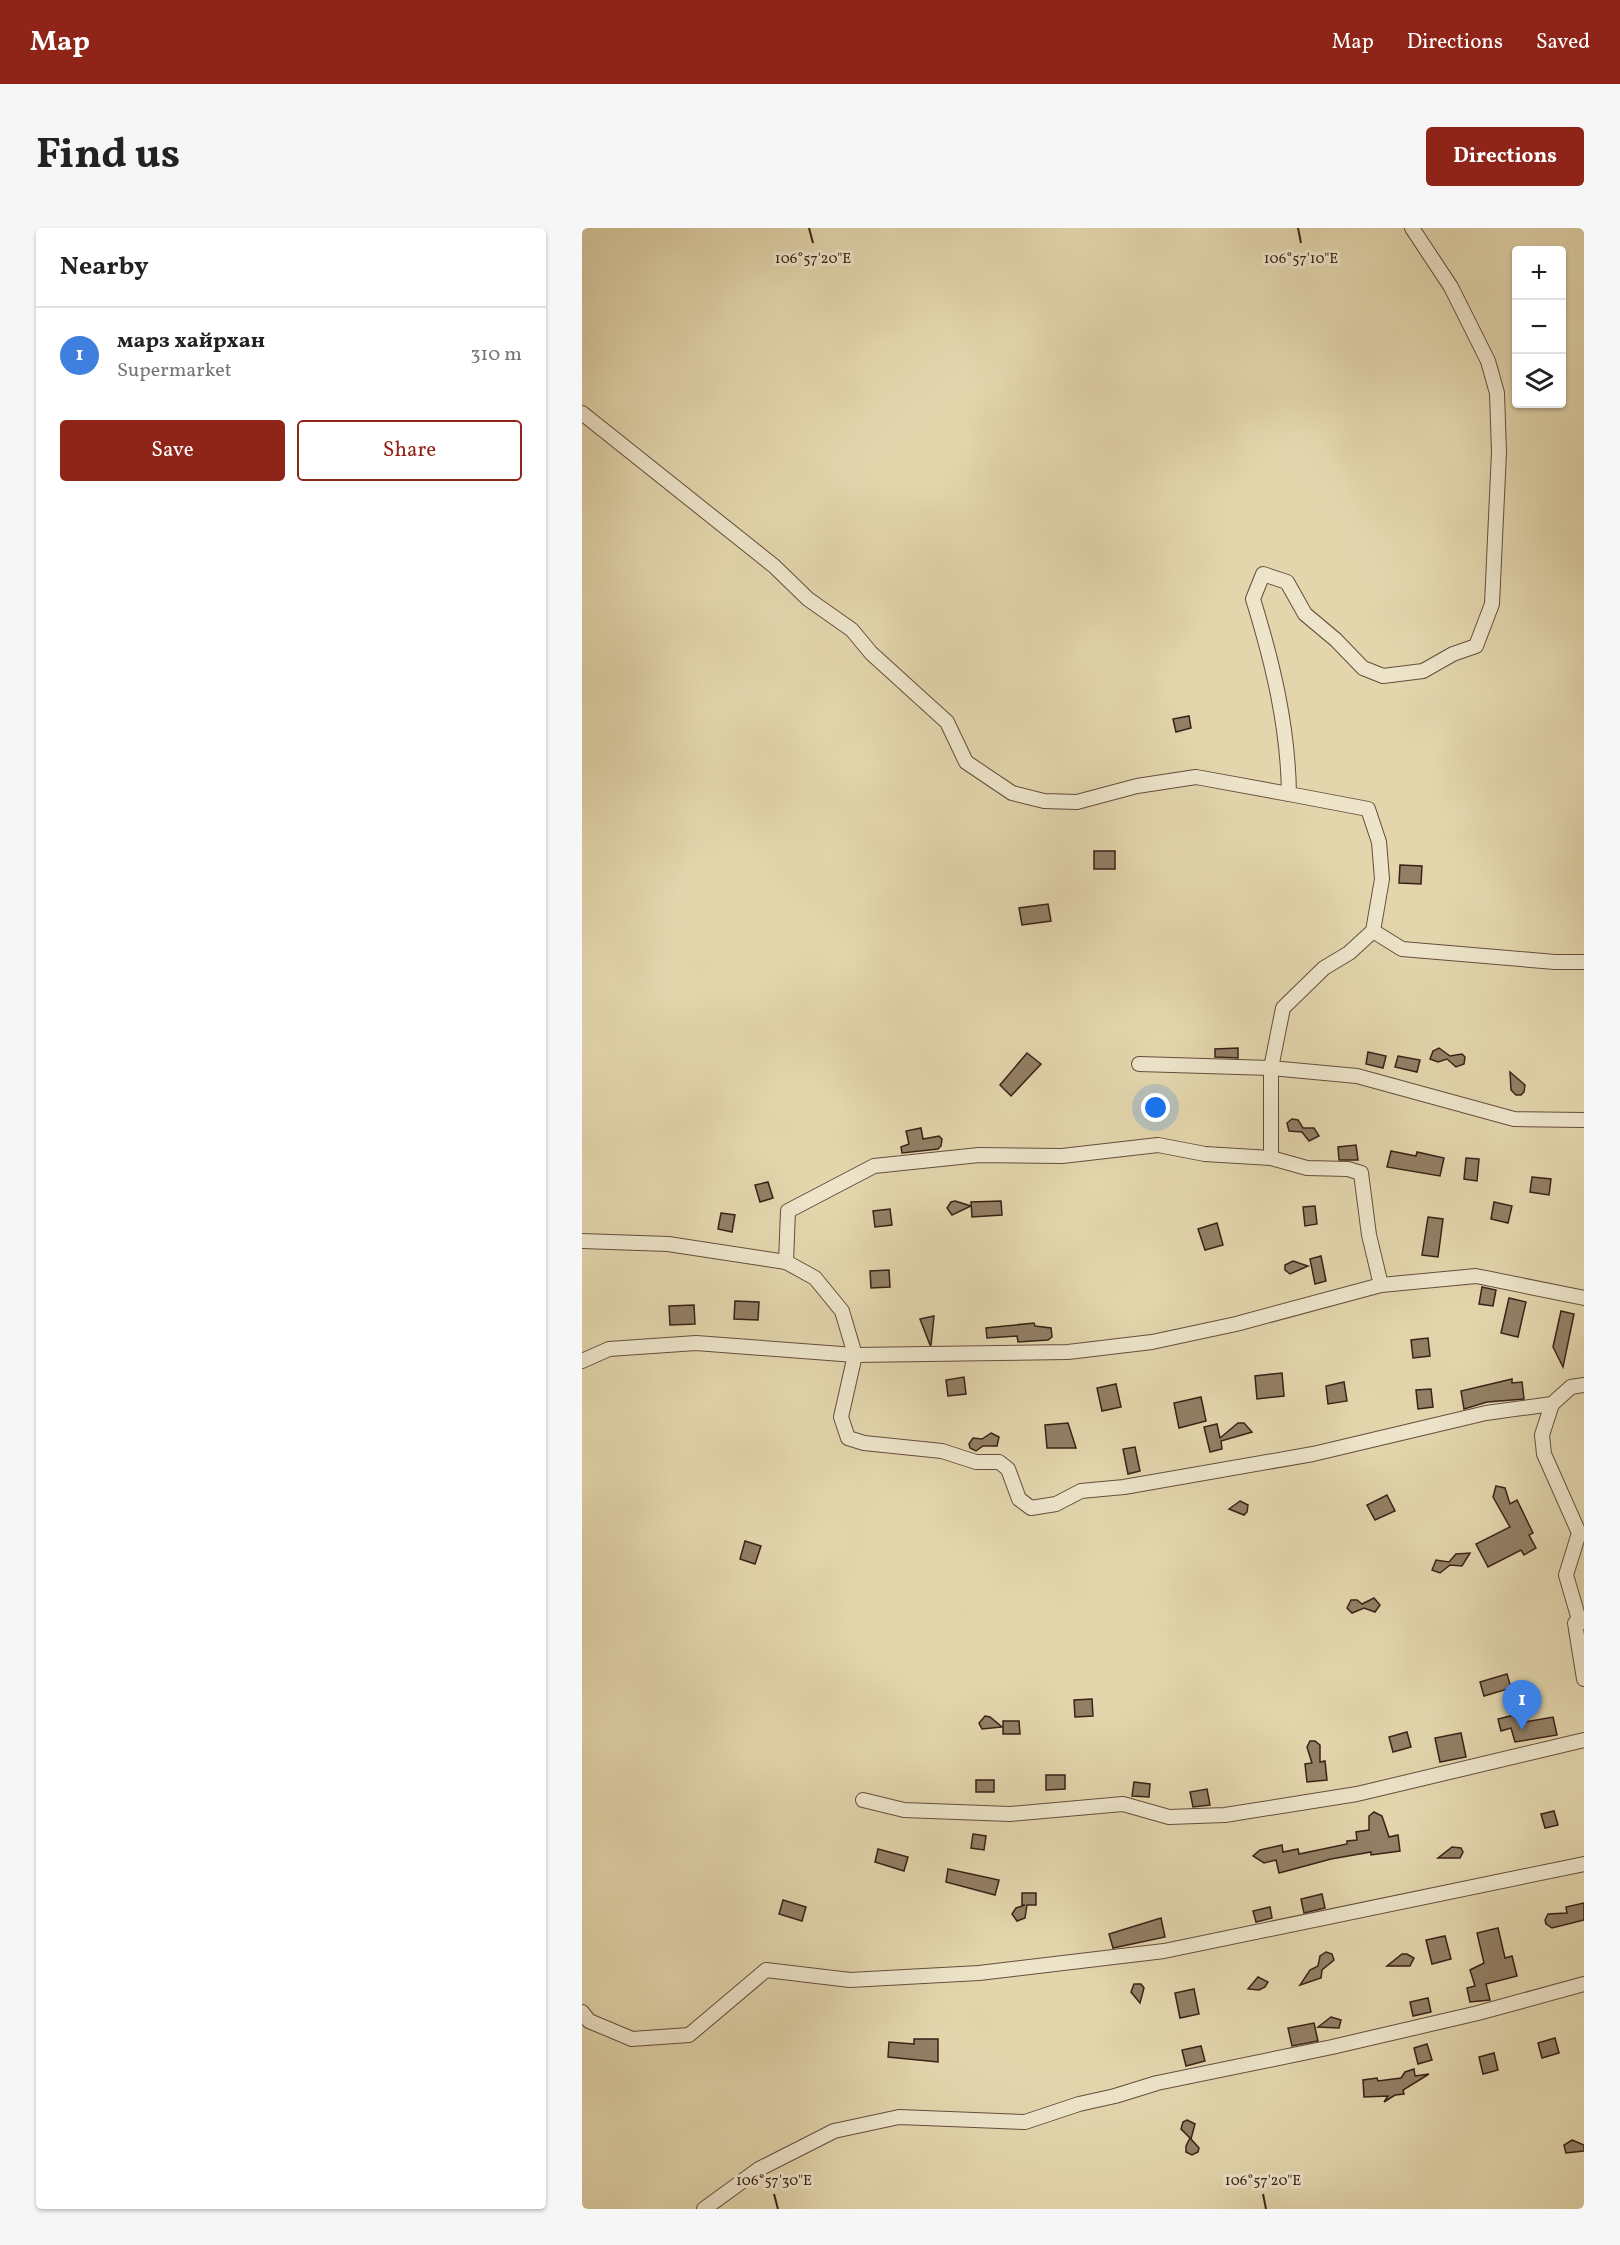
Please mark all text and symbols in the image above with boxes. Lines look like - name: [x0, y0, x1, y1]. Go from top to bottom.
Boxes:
- text: Map: [30, 23, 90, 62]
- text: Map: [1332, 28, 1374, 57]
- text: Directions: [1407, 28, 1503, 57]
- text: Saved: [1536, 28, 1590, 57]
- text: Find us: [36, 127, 180, 186]
- button: Directions: [1426, 127, 1584, 186]
- map controls: [1512, 246, 1566, 408]
- button: +: [1512, 246, 1566, 300]
- text: Nearby: [60, 249, 149, 285]
- text: 106°57'20"E: [775, 249, 851, 270]
- text: 106°57'10"E: [1264, 249, 1338, 270]
- button: −: [1512, 300, 1566, 354]
- text: марз хайрхан: [117, 326, 265, 357]
- text: 1: [75, 341, 84, 369]
- text: 310 m: [470, 341, 522, 369]
- button: layers: [1512, 354, 1566, 408]
- text: Supermarket: [117, 357, 232, 385]
- button: Save: [60, 420, 285, 481]
- button: Share: [297, 420, 522, 481]
- your location: [1141, 1093, 1170, 1122]
- pin: 1: [1502, 1680, 1542, 1730]
- text: 106°57'30"E: [736, 2171, 812, 2192]
- text: 106°57'20"E: [1225, 2171, 1301, 2192]

